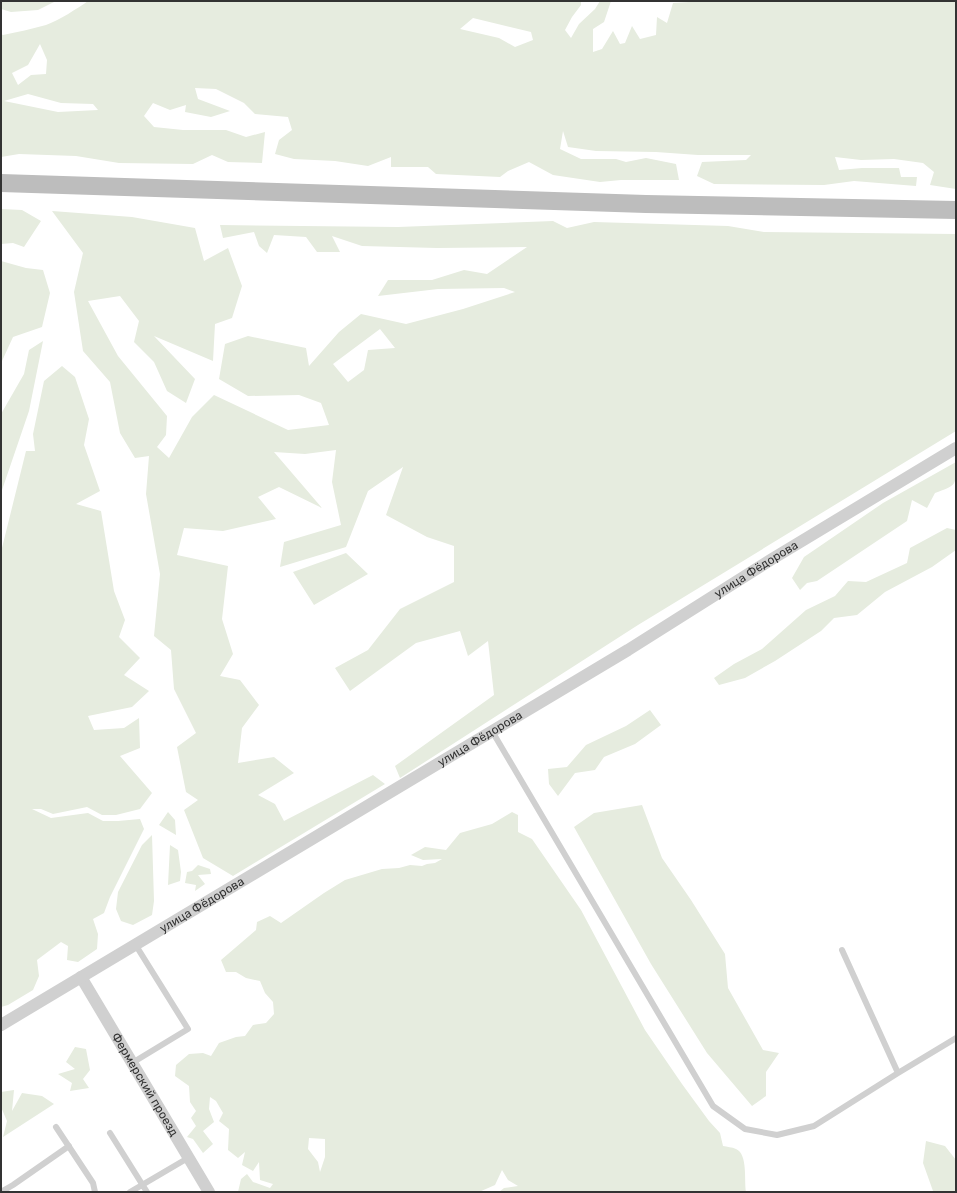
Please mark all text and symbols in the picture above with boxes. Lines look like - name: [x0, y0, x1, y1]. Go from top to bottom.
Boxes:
- street label: улица Фёдорова: [712, 538, 801, 601]
- street label: улица Фёдорова: [435, 708, 525, 769]
- street label: улица Фёдорова: [157, 874, 247, 936]
- street label: Фермерский проезд: [109, 1030, 181, 1139]

